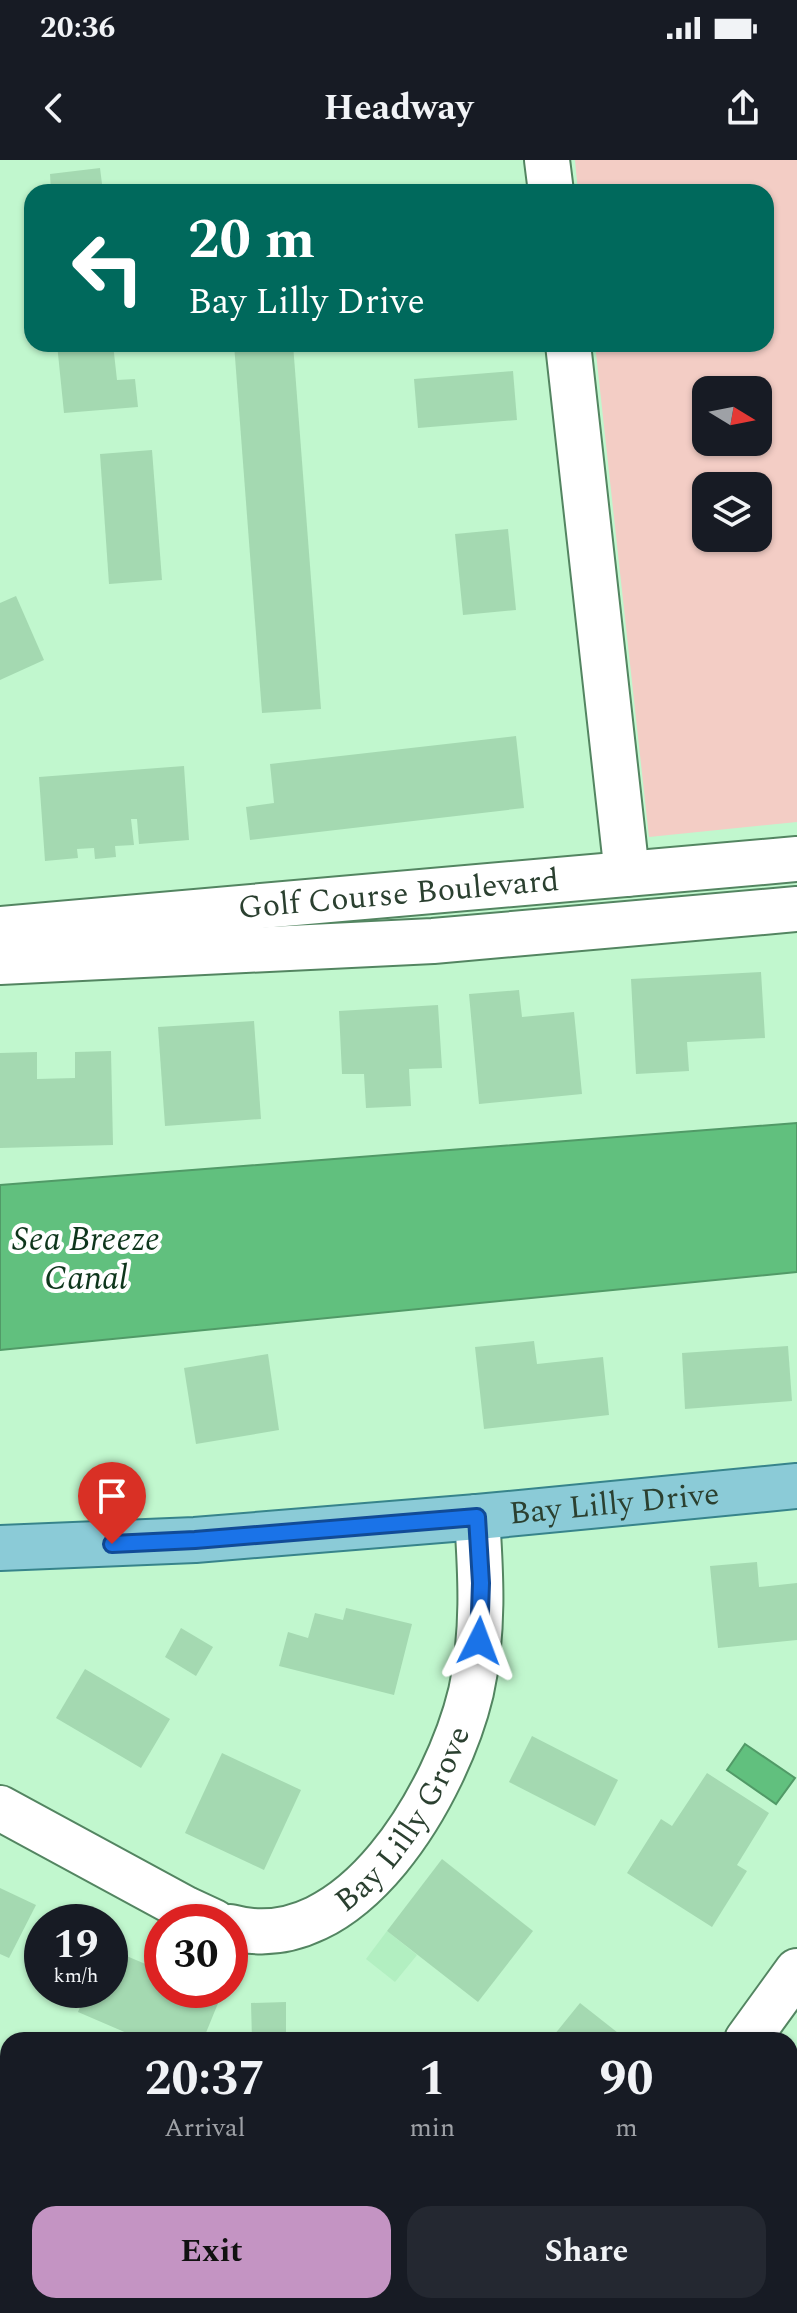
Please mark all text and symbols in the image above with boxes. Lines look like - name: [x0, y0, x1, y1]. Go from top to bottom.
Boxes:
- text: 20:36: [40, 5, 115, 51]
- text: Headway: [324, 81, 473, 136]
- icon: back: [32, 86, 76, 130]
- icon: share: [721, 86, 765, 130]
- text: 20 m: [188, 198, 315, 283]
- icon: left: [56, 216, 160, 320]
- text: Bay Lilly Drive: [188, 275, 425, 330]
- north arrow: [692, 376, 772, 456]
- map controls: [692, 376, 772, 552]
- button: layers: [692, 472, 772, 552]
- street label: Golf Course Boulevard: [236, 856, 561, 932]
- water label: Sea Breeze Canal: [12, 1214, 160, 1305]
- pin: [78, 1462, 146, 1544]
- street label: Bay Lilly Drive: [507, 1469, 722, 1538]
- icon: arrive: [90, 1474, 134, 1518]
- position arrow: [437, 1599, 521, 1683]
- street label: Bay Lilly Grove: [324, 1719, 483, 1925]
- speed limit sign: 30: [144, 1904, 248, 2008]
- text: 19: [54, 1915, 98, 1976]
- text: km/h: [54, 1961, 99, 1991]
- text: 20:37: [145, 2043, 265, 2116]
- text: 1: [419, 2043, 446, 2116]
- text: 90: [600, 2043, 653, 2116]
- text: Arrival: [164, 2108, 245, 2148]
- text: min: [410, 2108, 455, 2148]
- text: m: [615, 2108, 638, 2148]
- button: Exit: [32, 2206, 391, 2298]
- button: Share: [407, 2206, 766, 2298]

